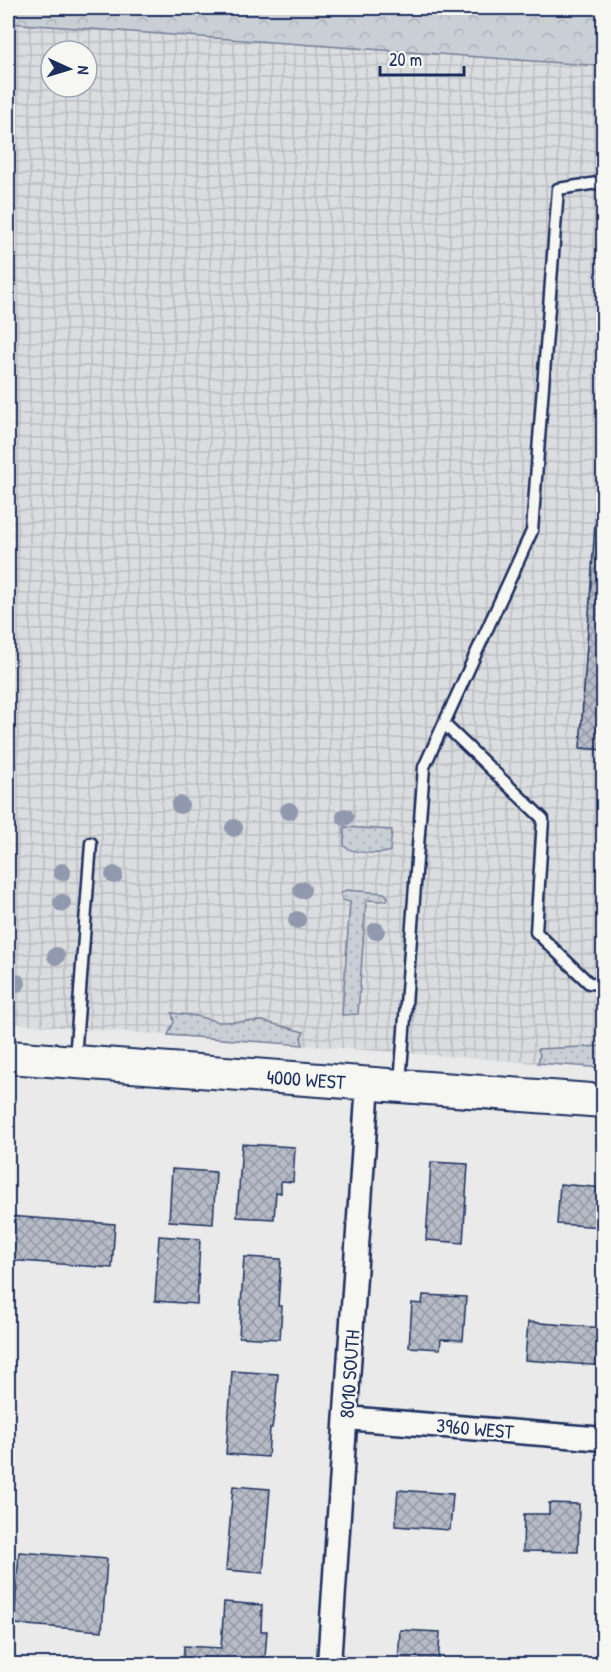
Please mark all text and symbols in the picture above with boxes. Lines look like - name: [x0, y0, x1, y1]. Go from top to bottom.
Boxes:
- north arrow: [39, 39, 99, 99]
- scale bar: [380, 39, 464, 77]
- text: 20 m: [389, 47, 422, 72]
- text: N: [73, 65, 95, 76]
- street label: 4000 WEST: [266, 1063, 347, 1095]
- street label: 8010 SOUTH: [332, 1329, 366, 1419]
- street label: 3960 WEST: [435, 1411, 515, 1445]

